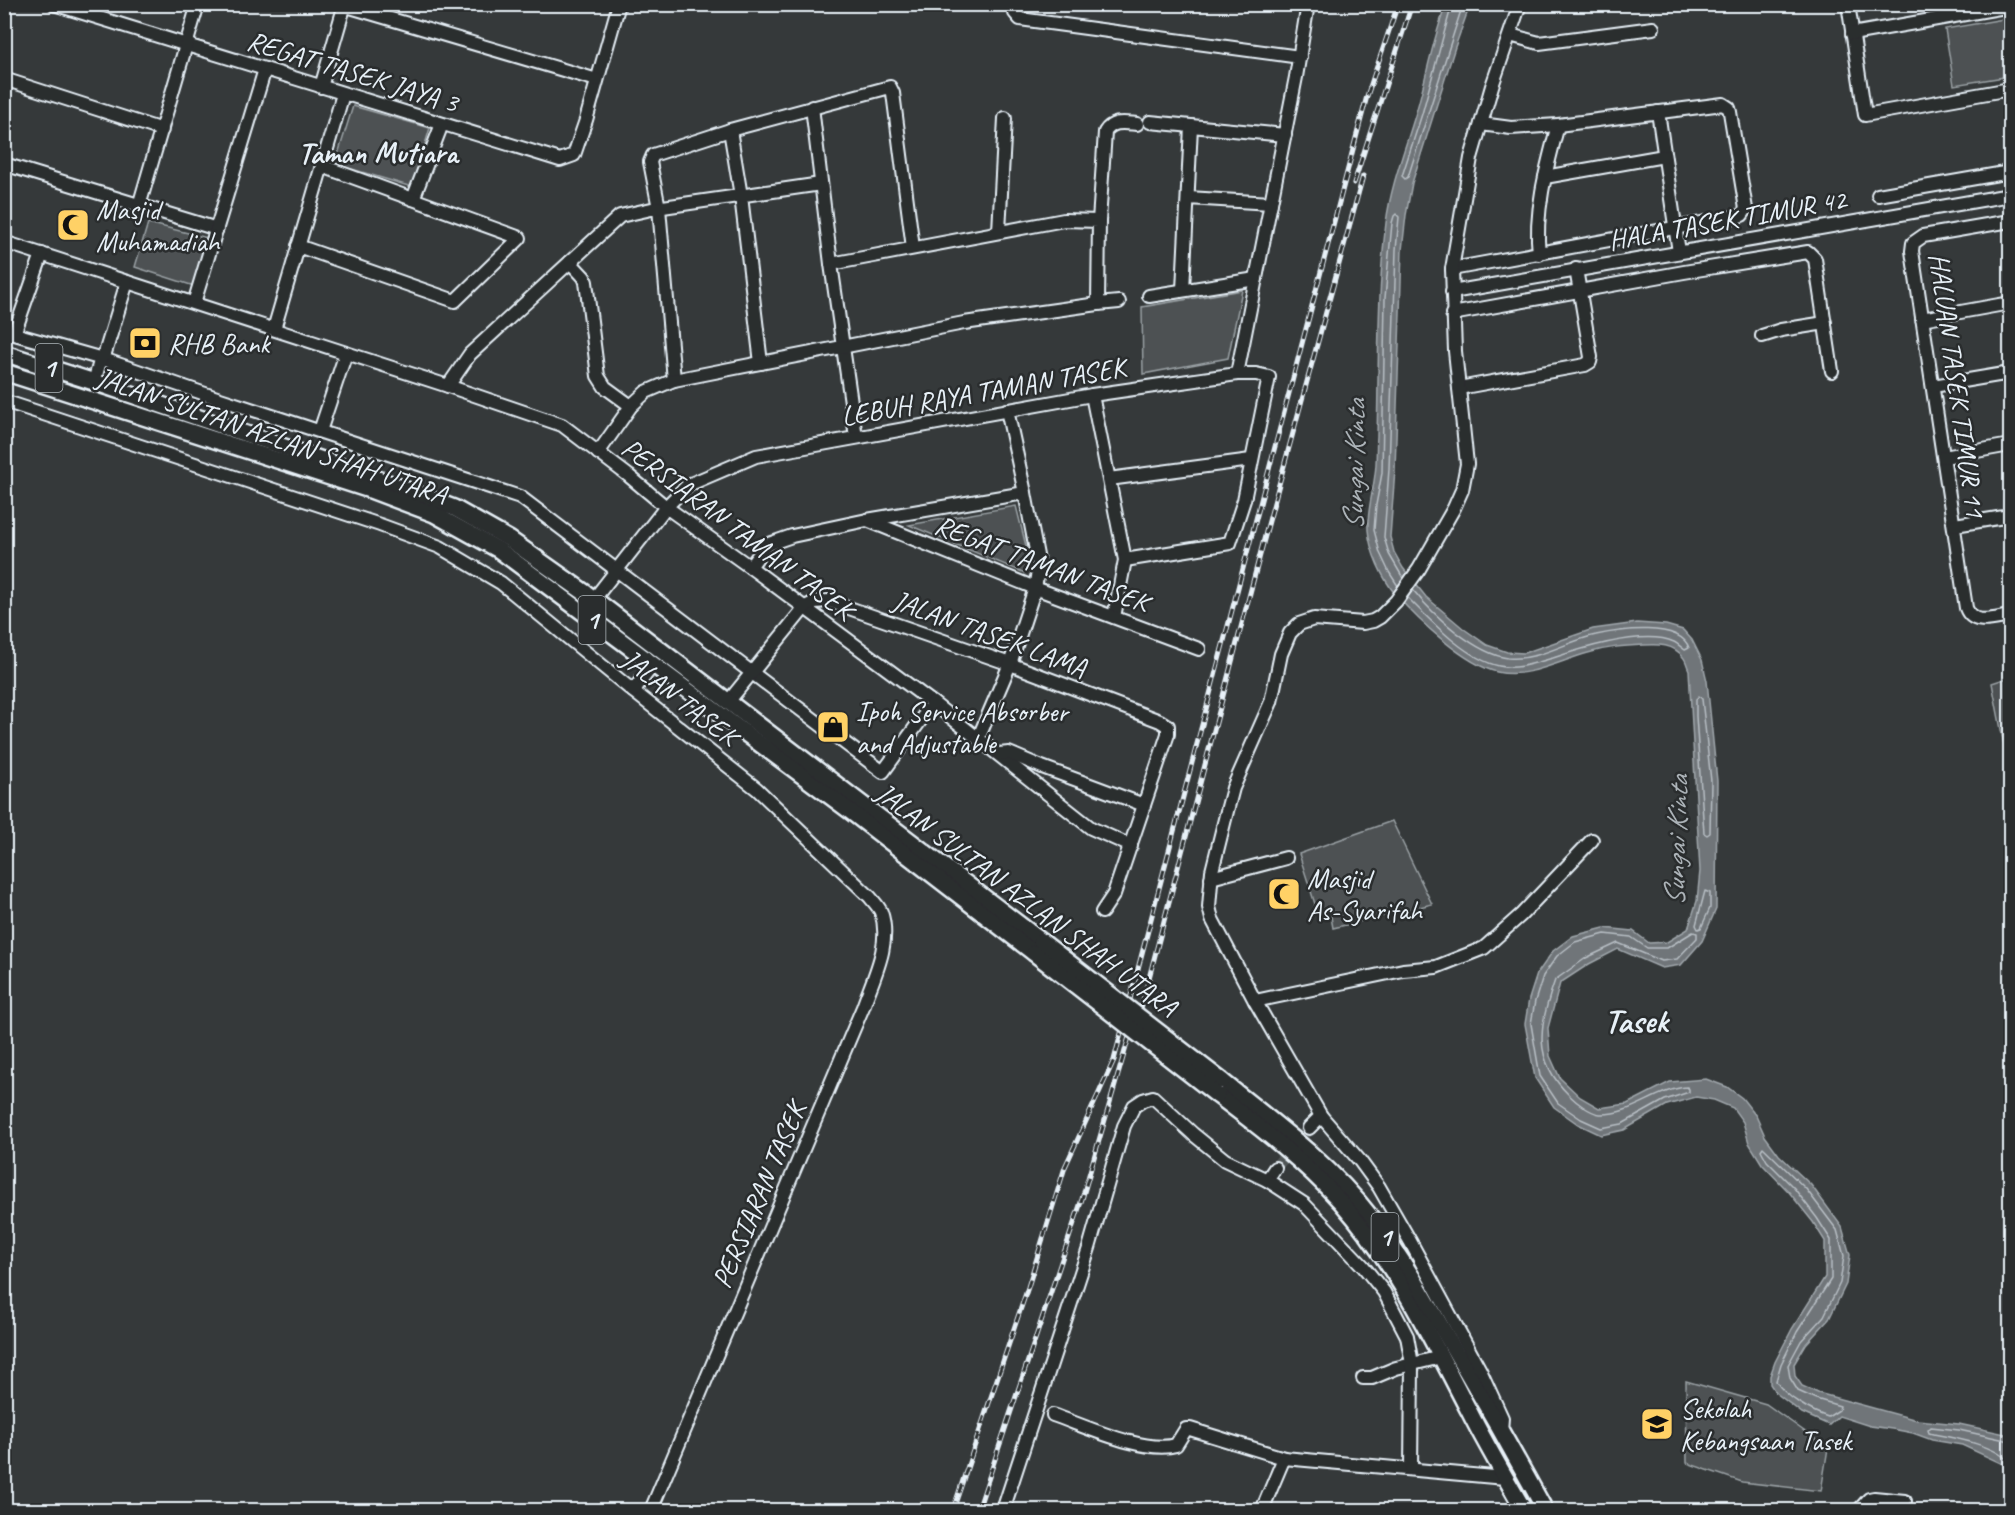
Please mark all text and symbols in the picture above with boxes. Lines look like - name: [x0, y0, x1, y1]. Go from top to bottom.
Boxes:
- street label: REGAT TASEK JAYA 3: [243, 23, 465, 121]
- district label: Taman Mutiara: [298, 134, 460, 172]
- street label: HALA TASEK TIMUR 42: [1606, 181, 1851, 258]
- place label: Masjid Muhamadiah: [96, 192, 222, 259]
- mosque icon: Masjid Muhamadiah: [55, 207, 91, 243]
- street label: HALUAN TASEK TIMUR 11: [1922, 251, 1994, 521]
- bank icon: RHB Bank: [127, 325, 163, 361]
- place label: RHB Bank: [168, 326, 271, 361]
- road number: 1: [36, 344, 62, 392]
- street label: LEBUH RAYA TAMAN TASEK: [839, 348, 1133, 434]
- street label: JALAN SULTAN AZLAN SHAH UTARA: [90, 358, 453, 513]
- water label: Sungai Kinta: [1334, 396, 1374, 531]
- street label: PERSIARAN TAMAN TASEK: [615, 430, 865, 630]
- street label: REGAT TAMAN TASEK: [930, 507, 1157, 622]
- street label: JALAN TASEK LAMA: [886, 582, 1092, 685]
- road number: 1: [578, 596, 606, 644]
- street label: JALAN TASEK: [613, 640, 748, 756]
- place label: Ipoh Service Absorber and Adjustable: [856, 694, 1070, 761]
- shop icon: Ipoh Service Absorber and Adjustable: [815, 709, 851, 745]
- water label: Sungai Kinta: [1655, 772, 1697, 907]
- street label: JALAN SULTAN AZLAN SHAH UTARA: [868, 773, 1186, 1025]
- place label: Masjid As-Syarifah: [1307, 861, 1424, 928]
- mosque icon: Masjid As-Syarifah: [1266, 876, 1302, 912]
- district label: Tasek: [1604, 999, 1671, 1042]
- street label: PERSIARAN TASEK: [704, 1093, 815, 1293]
- road number: 1: [1372, 1213, 1398, 1261]
- place label: Sekolah Kebangsaan Tasek: [1680, 1391, 1854, 1458]
- school or university icon: Sekolah Kebangsaan Tasek: [1639, 1406, 1675, 1442]

